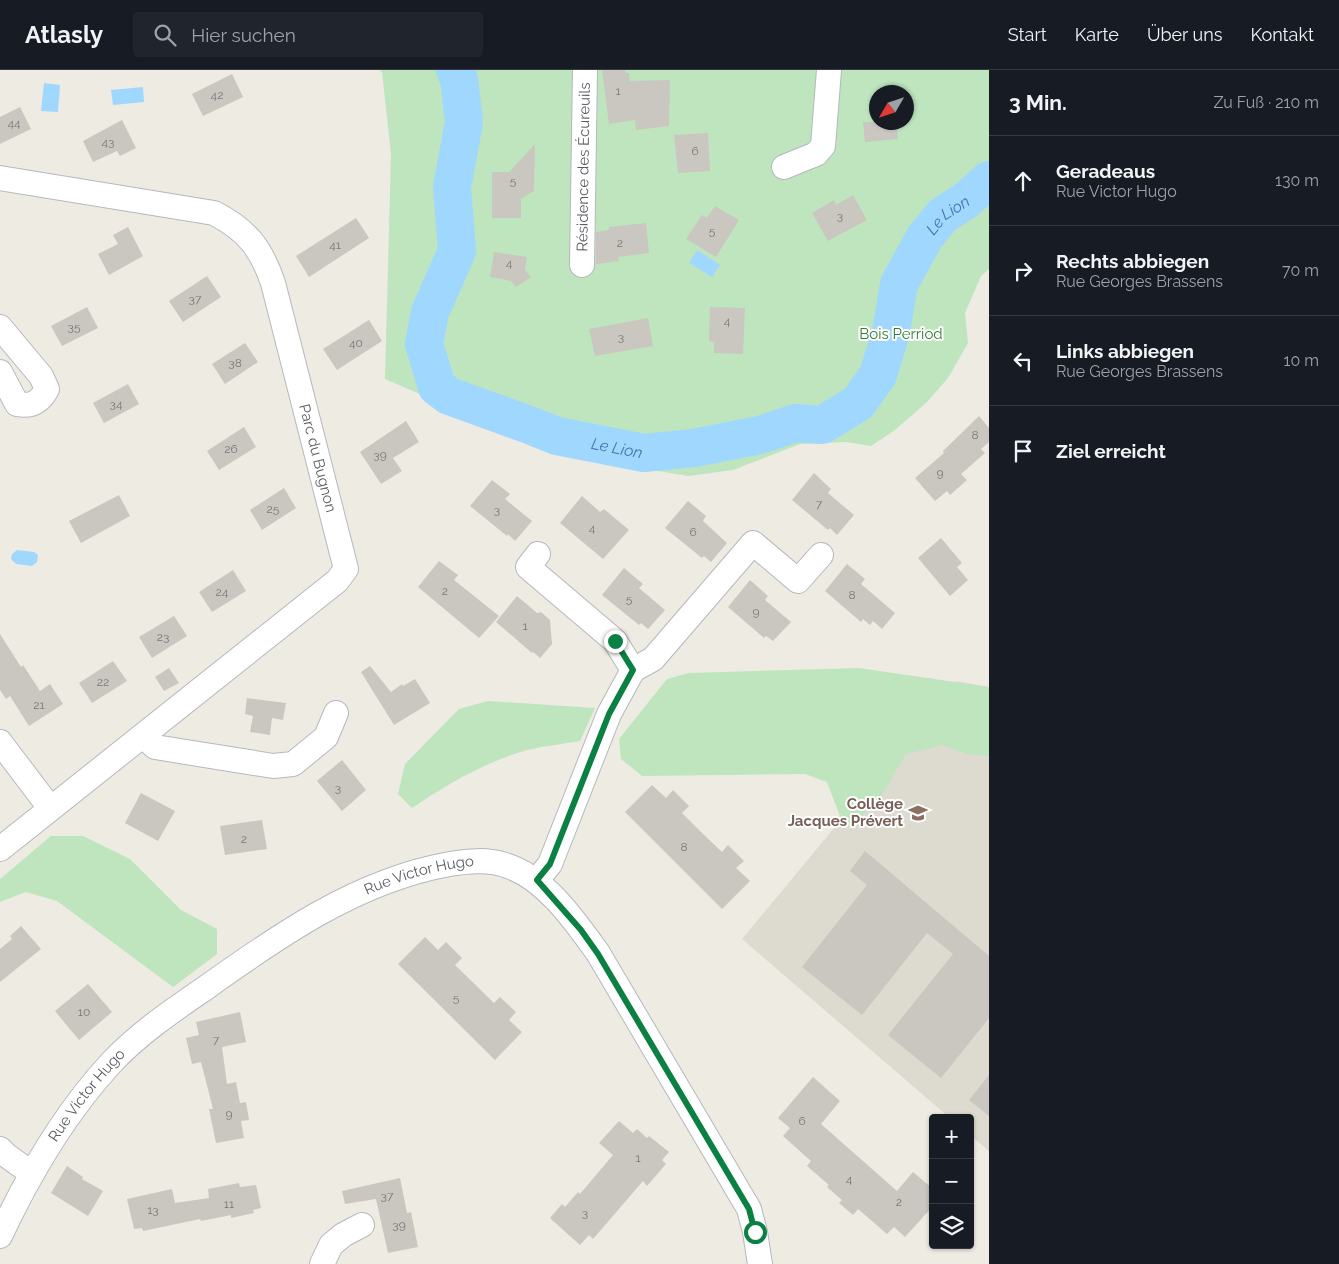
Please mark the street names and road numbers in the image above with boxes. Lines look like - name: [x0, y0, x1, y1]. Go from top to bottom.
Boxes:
- street label: Résidence des Écureuils: [573, 82, 594, 252]
- street label: Parc du Bugnon: [295, 402, 340, 514]
- street label: Rue Victor Hugo: [361, 852, 474, 899]
- street label: Rue Victor Hugo: [45, 1045, 129, 1145]

